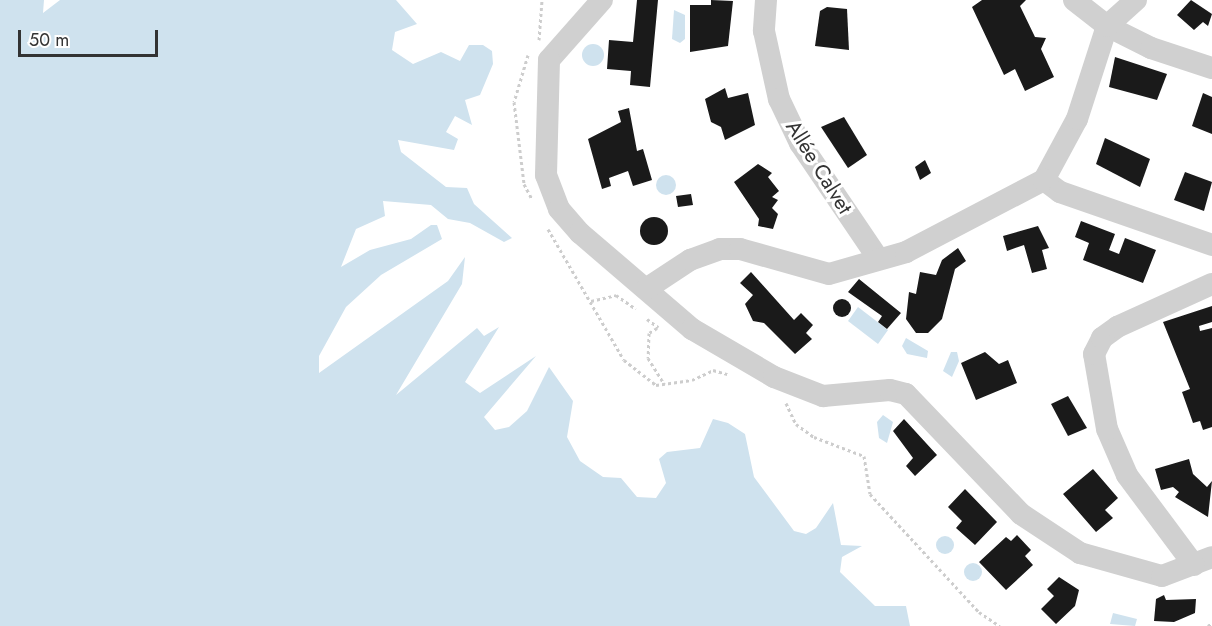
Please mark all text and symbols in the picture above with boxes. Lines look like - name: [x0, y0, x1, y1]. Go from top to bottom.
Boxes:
- scale bar: [21, 18, 160, 56]
- text: 50 m: [29, 27, 69, 53]
- street label: Allée Calvet: [780, 116, 858, 218]

